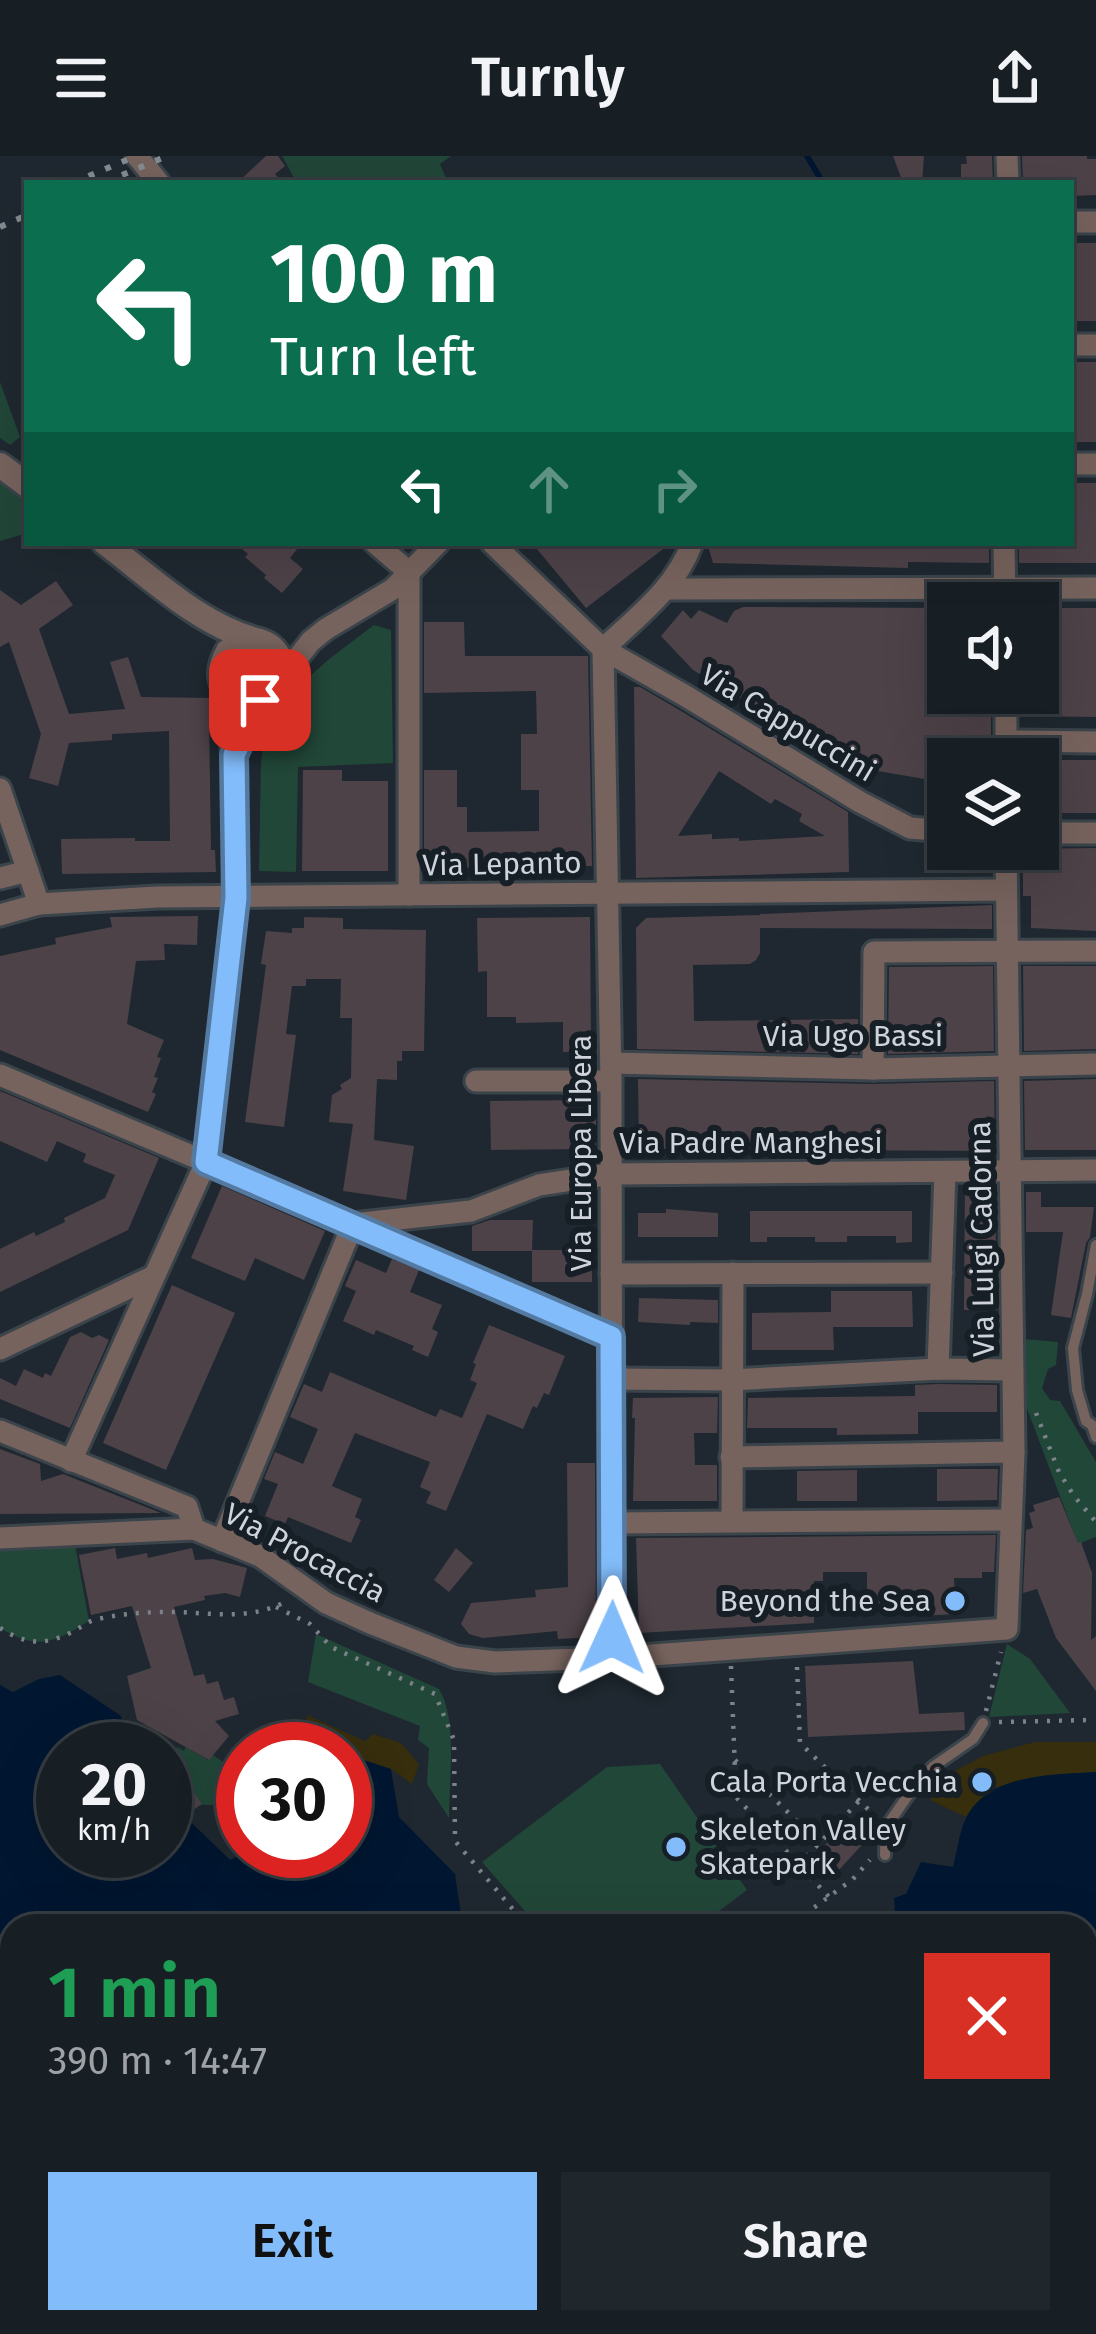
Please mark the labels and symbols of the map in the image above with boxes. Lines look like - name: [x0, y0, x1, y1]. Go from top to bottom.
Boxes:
- pin: [209, 649, 311, 751]
- street label: Via Cappuccini: [694, 657, 882, 789]
- street label: Via Lepanto: [422, 845, 582, 883]
- street label: Via Ugo Bassi: [763, 1018, 943, 1054]
- street label: Via Europa Libera: [563, 1035, 599, 1271]
- street label: Via Luigi Cadorna: [962, 1121, 1002, 1357]
- street label: Via Padre Manghesi: [619, 1125, 883, 1161]
- street label: Via Procaccia: [218, 1495, 392, 1611]
- position arrow: [549, 1575, 675, 1701]
- place label: Beyond the Sea: [719, 1583, 931, 1619]
- marker: Beyond the Sea: [942, 1588, 968, 1614]
- speed limit sign: 30: [216, 1722, 372, 1878]
- place label: Cala Porta Vecchia: [709, 1764, 958, 1800]
- marker: Cala Porta Vecchia: [969, 1769, 995, 1795]
- place label: Skeleton Valley Skatepark: [700, 1812, 906, 1882]
- marker: Skeleton Valley Skatepark: [663, 1834, 689, 1860]

